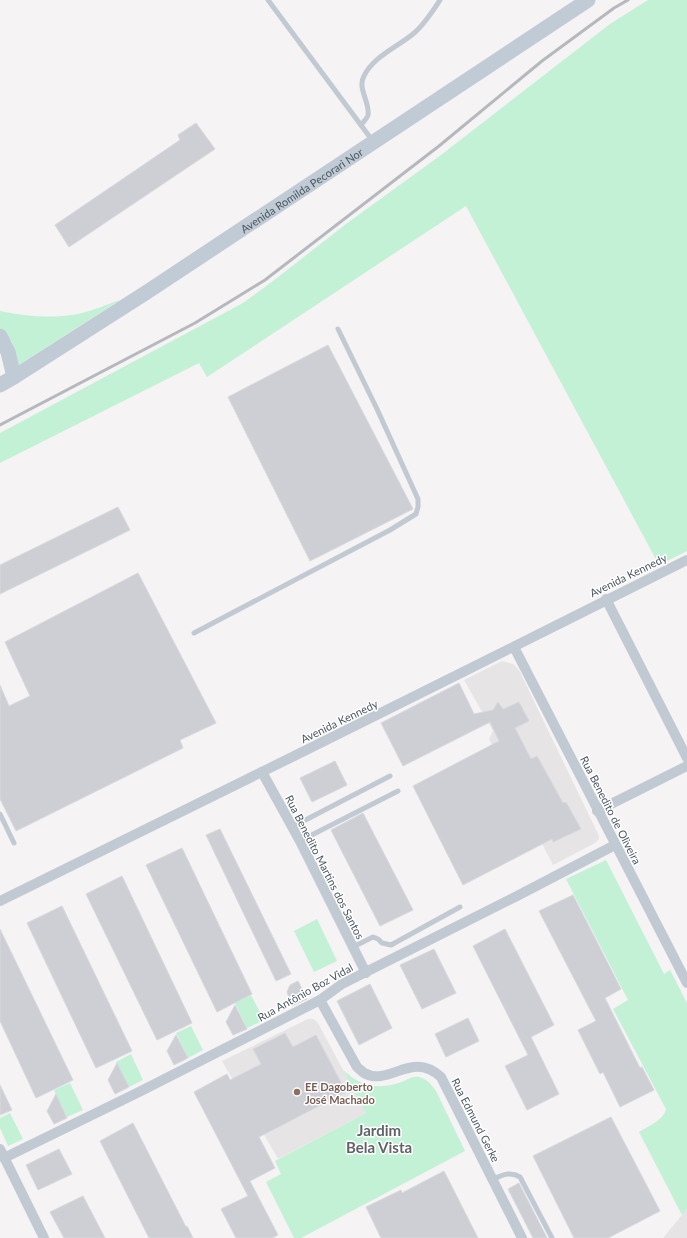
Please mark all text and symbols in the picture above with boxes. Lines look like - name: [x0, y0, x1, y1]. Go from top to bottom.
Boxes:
- street label: Avenida Romilda Pecorari Nor: [238, 145, 365, 235]
- street label: Avenida Kennedy: [587, 551, 669, 599]
- street label: Avenida Kennedy: [298, 697, 380, 745]
- street label: Rua Benedito de Oliveira: [578, 754, 644, 866]
- street label: Rua Benedito Martins dos Santos: [283, 793, 367, 941]
- street label: Rua Antônio Boz Vidal: [255, 960, 355, 1024]
- street label: Rua Edmund Gerke: [449, 1076, 503, 1164]
- place label: EE Dagoberto José Machado: [305, 1080, 375, 1106]
- marker: EE Dagoberto José Machado: [292, 1087, 302, 1097]
- district label: Jardim Bela Vista: [346, 1121, 412, 1156]

